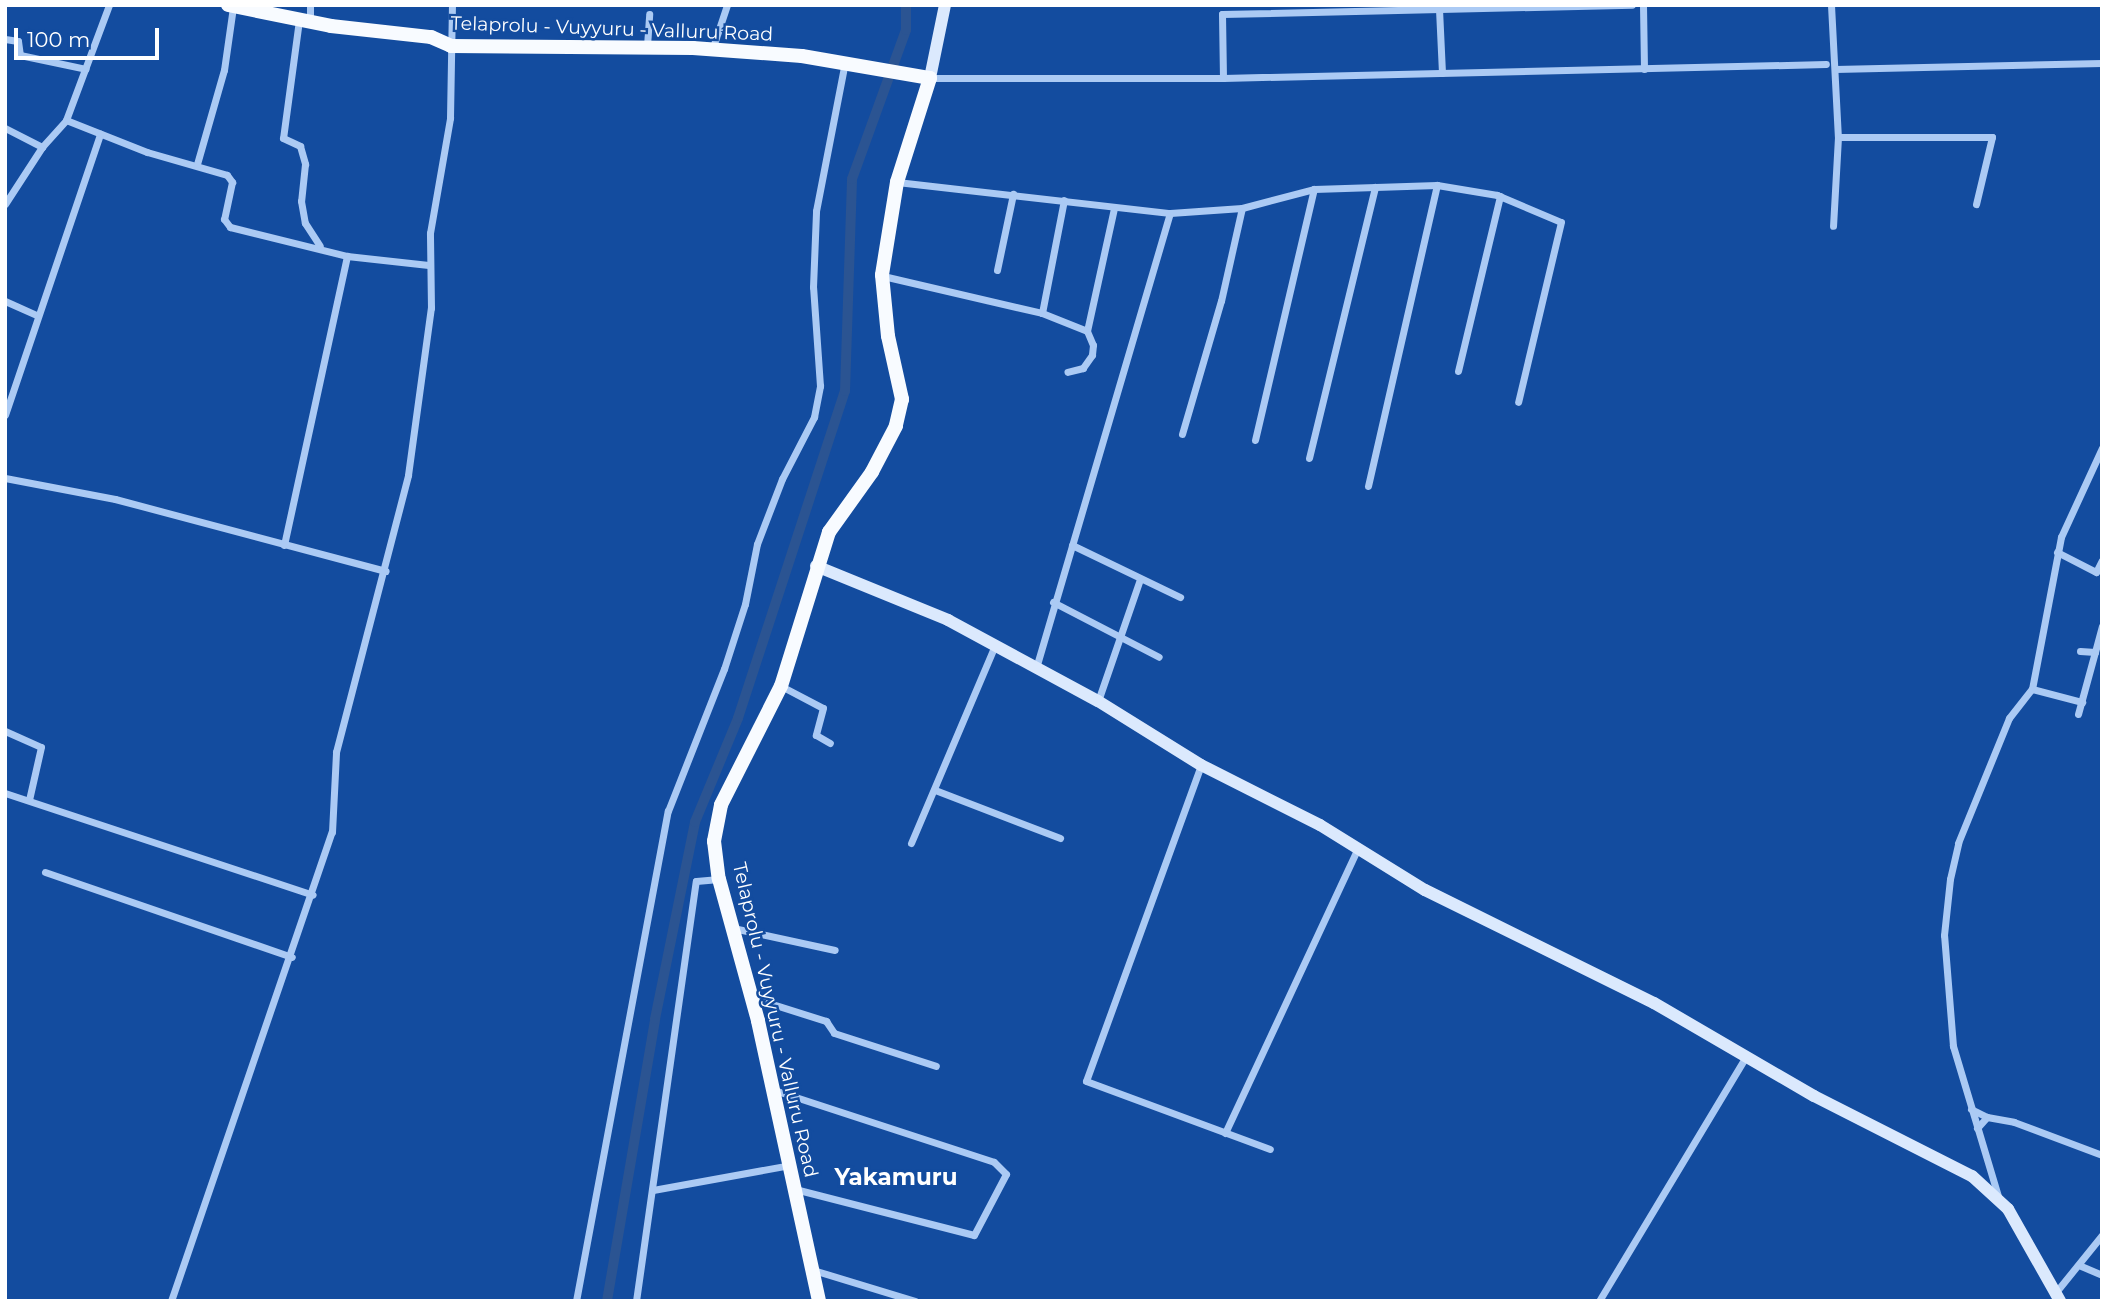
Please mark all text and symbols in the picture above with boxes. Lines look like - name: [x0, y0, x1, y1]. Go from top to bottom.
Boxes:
- street label: Telaprolu - Vuyyuru - Valluru Road: [450, 12, 774, 46]
- scale bar: [18, 14, 163, 58]
- text: 100 m: [27, 27, 90, 52]
- street label: Telaprolu - Vuyyuru - Valluru Road: [728, 860, 822, 1180]
- district label: Yakamuru: [835, 1163, 957, 1191]

